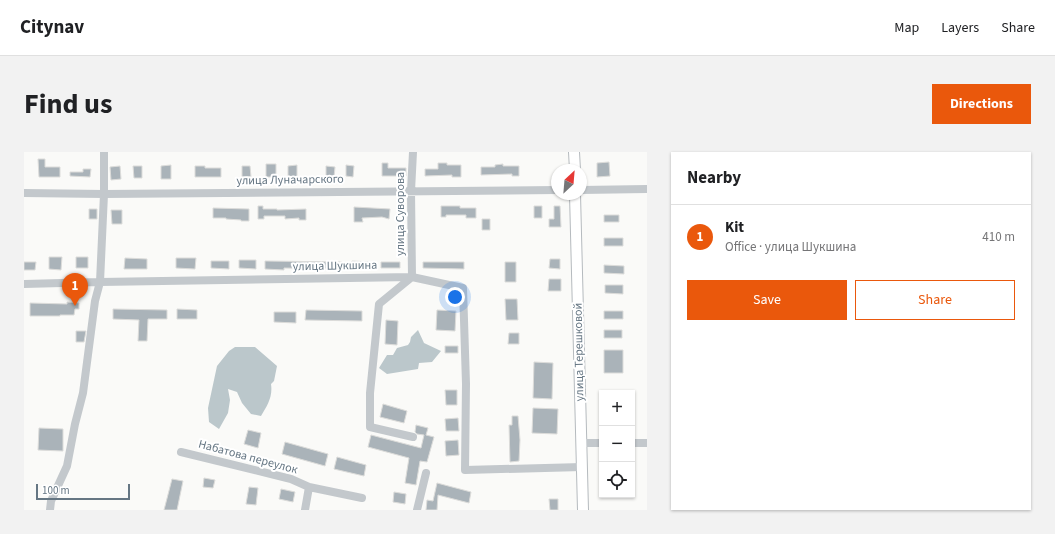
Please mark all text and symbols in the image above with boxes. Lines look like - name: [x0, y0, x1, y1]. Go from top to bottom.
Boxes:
- text: Citynav: [20, 14, 84, 41]
- text: Map: [894, 18, 919, 38]
- text: Layers: [941, 18, 979, 38]
- text: Share: [1001, 18, 1035, 38]
- text: Find us: [24, 84, 112, 124]
- button: Directions: [932, 84, 1031, 124]
- north arrow: [551, 164, 587, 200]
- text: Nearby: [687, 166, 741, 190]
- street label: улица Луначарского: [236, 171, 344, 189]
- street label: улица Суворова: [392, 172, 409, 256]
- text: Kit: [725, 217, 744, 238]
- text: 1: [697, 228, 703, 246]
- text: 410 m: [982, 228, 1015, 246]
- text: Office · улица Шукшина: [725, 238, 856, 256]
- street label: улица Шукшина: [293, 257, 377, 275]
- pin: 1: [62, 273, 88, 306]
- button: Save: [687, 280, 847, 320]
- button: Share: [855, 280, 1015, 320]
- your location: [445, 287, 465, 307]
- street label: улица Терешковой: [570, 303, 588, 401]
- map controls: [599, 390, 635, 498]
- button: +: [599, 390, 635, 426]
- button: −: [599, 426, 635, 462]
- street label: Набатова переулок: [196, 436, 300, 478]
- button: locate: [599, 462, 635, 498]
- scale bar: [36, 482, 130, 501]
- text: 100 m: [42, 483, 70, 498]

